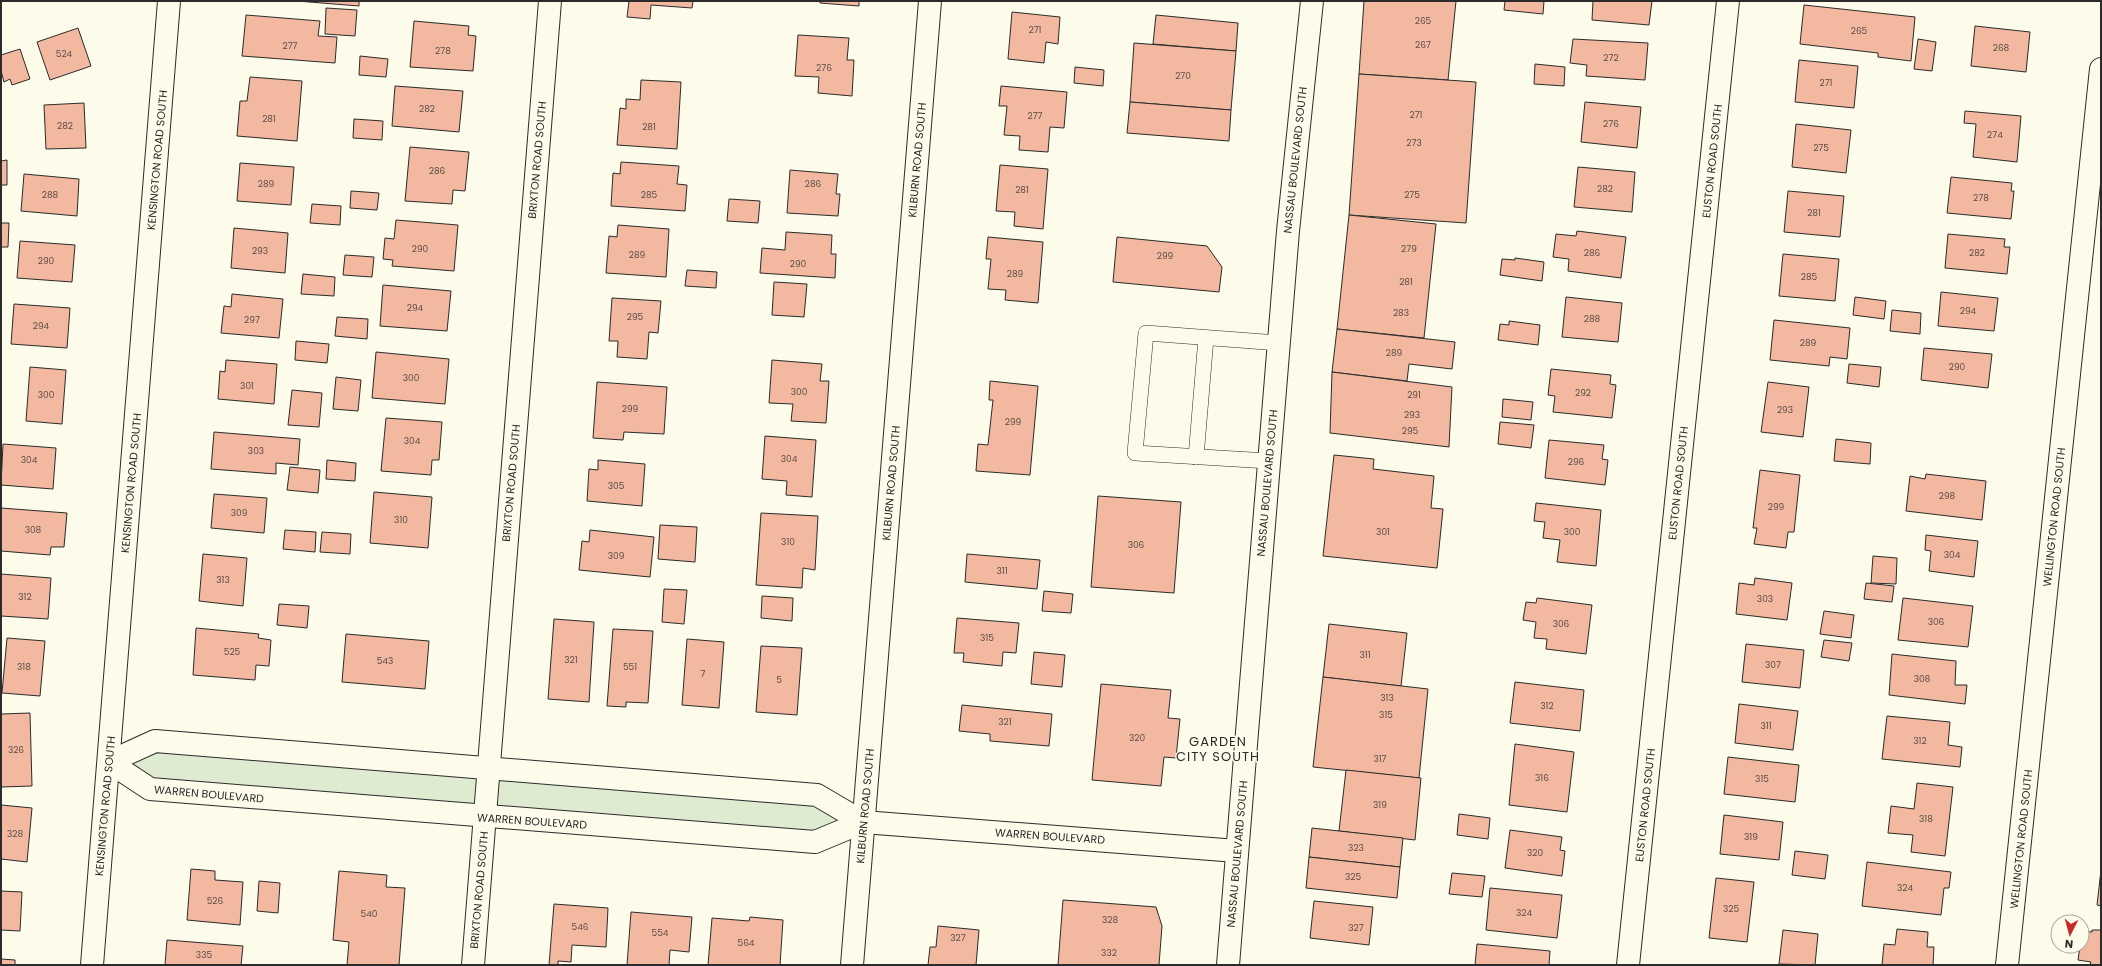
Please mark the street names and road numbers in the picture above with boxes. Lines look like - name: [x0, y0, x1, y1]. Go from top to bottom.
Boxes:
- street label: NASSAU BOULEVARD SOUTH: [1279, 86, 1311, 234]
- street label: KENSINGTON ROAD SOUTH: [143, 89, 171, 231]
- street label: BRIXTON ROAD SOUTH: [524, 101, 550, 219]
- street label: KILBURN ROAD SOUTH: [904, 102, 930, 218]
- street label: EUSTON ROAD SOUTH: [1698, 103, 1726, 219]
- street label: NASSAU BOULEVARD SOUTH: [1253, 409, 1281, 557]
- street label: KENSINGTON ROAD SOUTH: [117, 412, 145, 554]
- street label: BRIXTON ROAD SOUTH: [498, 424, 524, 542]
- street label: KILBURN ROAD SOUTH: [878, 425, 904, 541]
- street label: EUSTON ROAD SOUTH: [1664, 425, 1692, 541]
- street label: WELLINGTON ROAD SOUTH: [2039, 447, 2069, 587]
- street label: KENSINGTON ROAD SOUTH: [91, 735, 119, 877]
- street label: EUSTON ROAD SOUTH: [1631, 747, 1659, 863]
- street label: KILBURN ROAD SOUTH: [852, 748, 878, 864]
- street label: WELLINGTON ROAD SOUTH: [2006, 769, 2036, 909]
- street label: NASSAU BOULEVARD SOUTH: [1223, 780, 1251, 928]
- street label: WARREN BOULEVARD: [153, 781, 265, 807]
- street label: WARREN BOULEVARD: [476, 809, 588, 833]
- street label: WARREN BOULEVARD: [994, 824, 1106, 848]
- street label: BRIXTON ROAD SOUTH: [466, 831, 492, 949]

